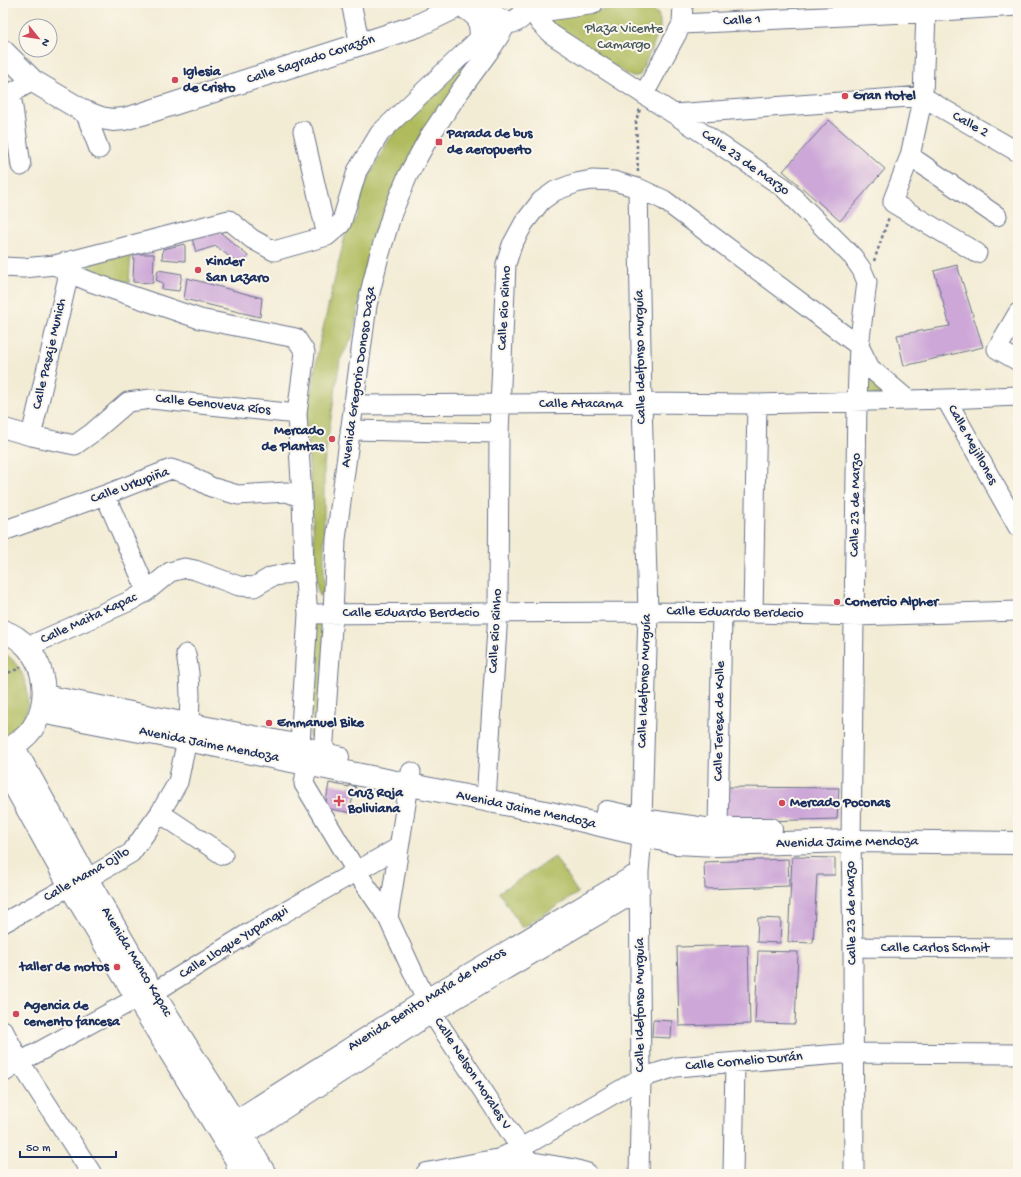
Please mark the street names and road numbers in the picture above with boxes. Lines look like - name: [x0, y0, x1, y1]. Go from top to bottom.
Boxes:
- street label: Calle 1: [723, 12, 761, 30]
- street label: Calle Sagrado Corazón: [245, 31, 377, 89]
- street label: Calle 2: [949, 108, 991, 142]
- street label: Calle 23 de Marzo: [697, 126, 793, 200]
- street label: Calle Rio Rinho: [494, 265, 516, 351]
- street label: Avenida Gregorio Donoso Daza: [338, 284, 380, 468]
- street label: Calle Idelfonso Murguía: [631, 288, 651, 424]
- street label: Calle Pasaje Munich: [29, 296, 71, 411]
- street label: Calle Genoveva Ríos: [155, 391, 272, 420]
- street label: Calle Atacama: [539, 396, 624, 413]
- street label: Calle Mejillones: [943, 402, 1001, 489]
- street label: Calle 23 de Marzo: [847, 453, 865, 557]
- street label: Calle Urkupiña: [88, 464, 173, 508]
- street label: Calle Rio Rinho: [485, 588, 507, 674]
- street label: Calle Maita Kapac: [38, 589, 141, 649]
- street label: Calle Eduardo Berdecio: [666, 603, 804, 623]
- street label: Calle Eduardo Berdecio: [343, 605, 479, 622]
- street label: Calle Idelfonso Murguía: [634, 612, 656, 748]
- street label: Calle Teresa de Kolle: [710, 660, 730, 781]
- street label: Avenida Jaime Mendoza: [138, 723, 282, 767]
- street label: Avenida Jaime Mendoza: [455, 787, 599, 833]
- street label: Avenida Jaime Mendoza: [776, 833, 920, 853]
- street label: Calle Mama Ojllo: [41, 844, 133, 906]
- street label: Calle 23 de Marzo: [843, 861, 861, 965]
- street label: Calle Lloque Yupanqui: [176, 903, 292, 983]
- street label: Avenida Manco Kapac: [97, 904, 176, 1021]
- street label: Calle Idelfonso Murguía: [632, 937, 649, 1072]
- street label: Calle Carlos Schmit: [881, 940, 991, 957]
- street label: Avenida Benito María de Moxos: [345, 944, 510, 1056]
- street label: Calle Nelson Morales V: [429, 1015, 515, 1133]
- street label: Calle Cornelio Durán: [685, 1048, 804, 1076]

